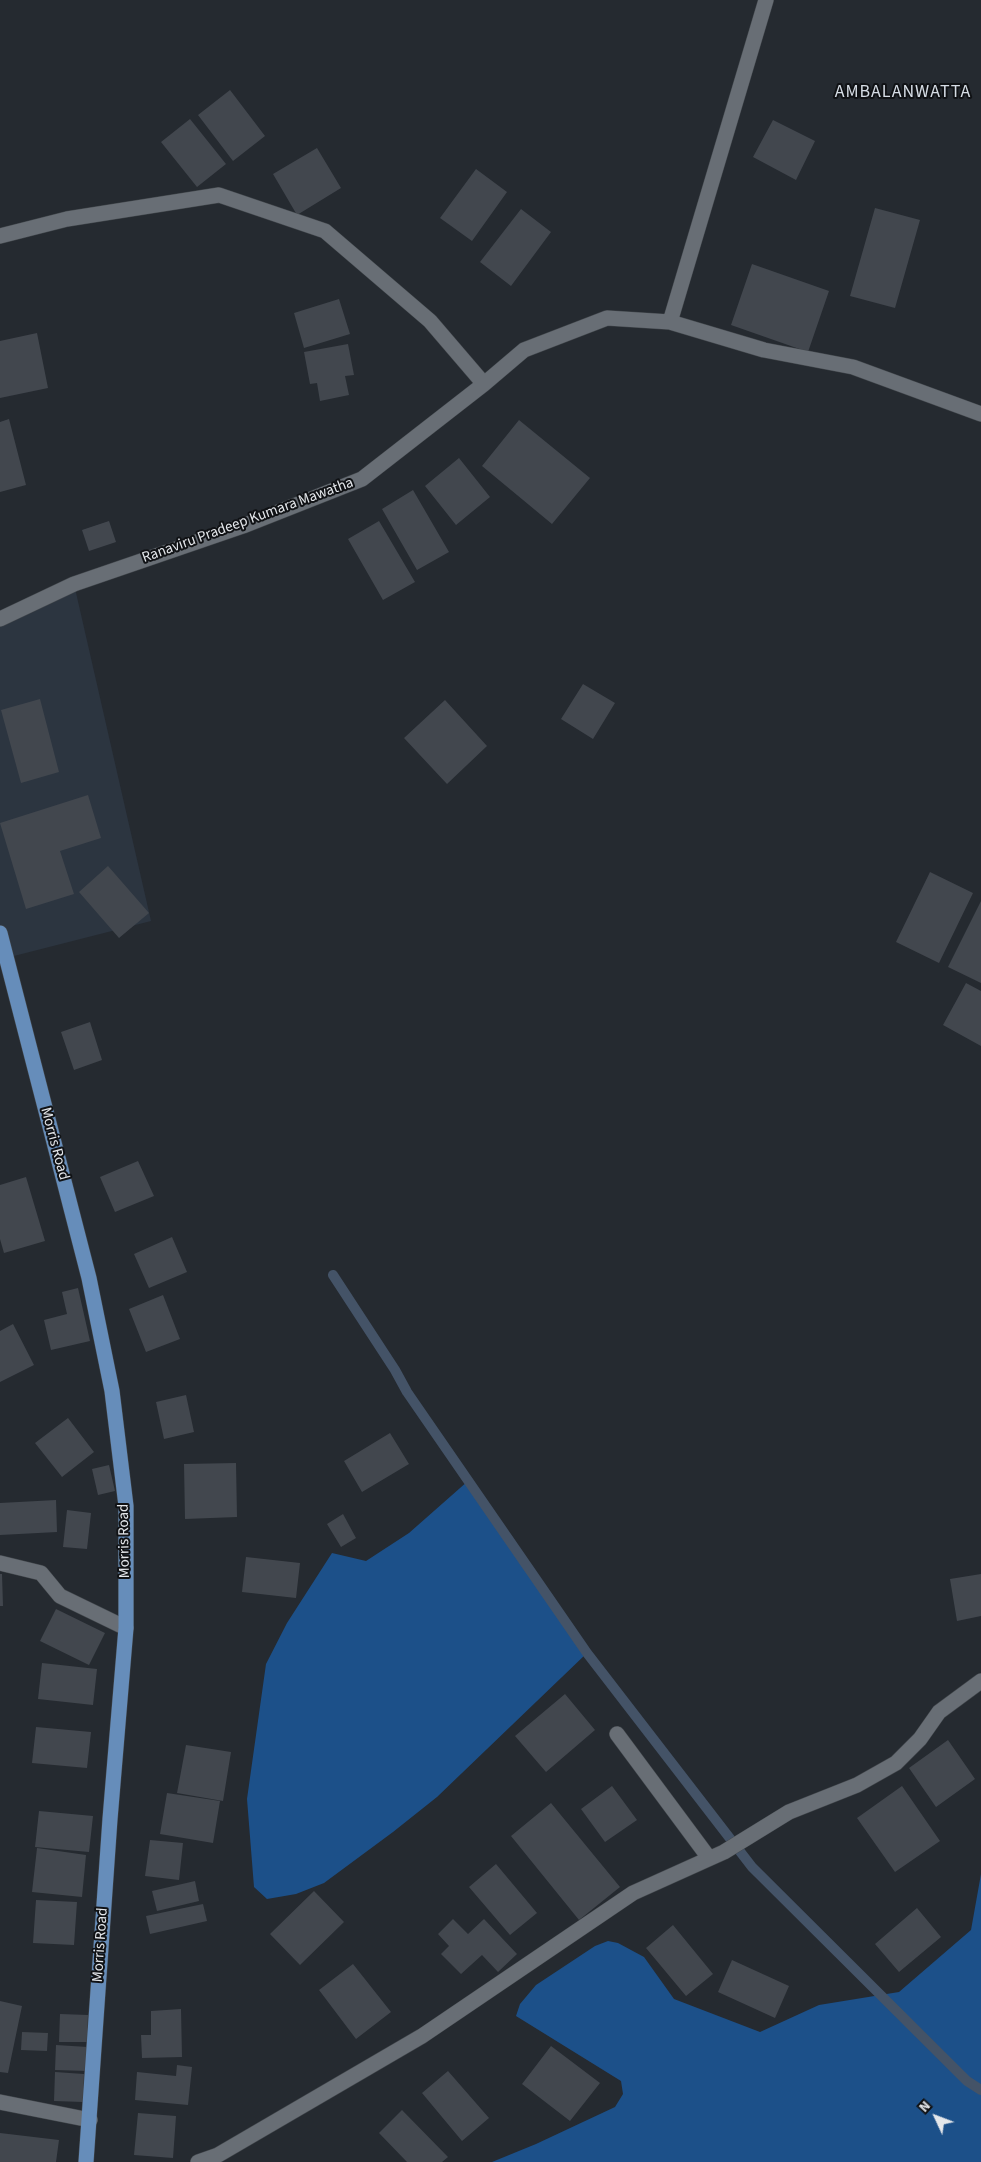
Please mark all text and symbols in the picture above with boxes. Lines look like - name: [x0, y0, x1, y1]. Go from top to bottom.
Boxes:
- district label: AMBALANWATTA: [833, 82, 973, 104]
- street label: Ranaviru Pradeep Kumara Mawatha: [140, 474, 356, 568]
- street label: Morris Road: [36, 1106, 72, 1182]
- street label: Morris Road: [115, 1504, 135, 1578]
- street label: Morris Road: [89, 1907, 113, 1983]
- north arrow: [911, 2092, 961, 2142]
- text: N: [915, 2097, 936, 2117]

